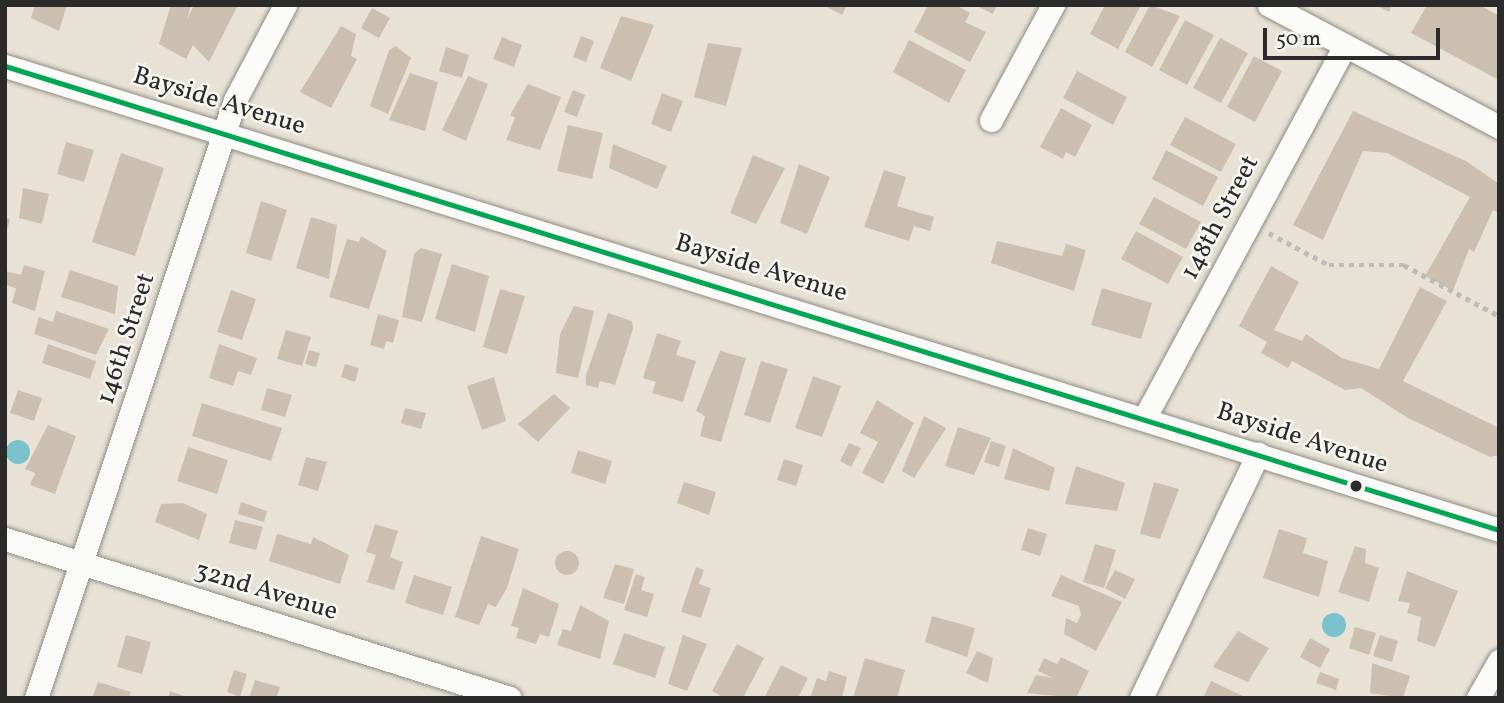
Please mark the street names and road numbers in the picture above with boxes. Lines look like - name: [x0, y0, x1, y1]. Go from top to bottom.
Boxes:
- street label: Bayside Avenue: [129, 61, 309, 143]
- street label: 148th Street: [1175, 151, 1267, 285]
- street label: Bayside Avenue: [671, 228, 851, 310]
- street label: 146th Street: [91, 269, 163, 409]
- street label: Bayside Avenue: [1212, 397, 1392, 481]
- street label: 32nd Avenue: [191, 555, 341, 629]

